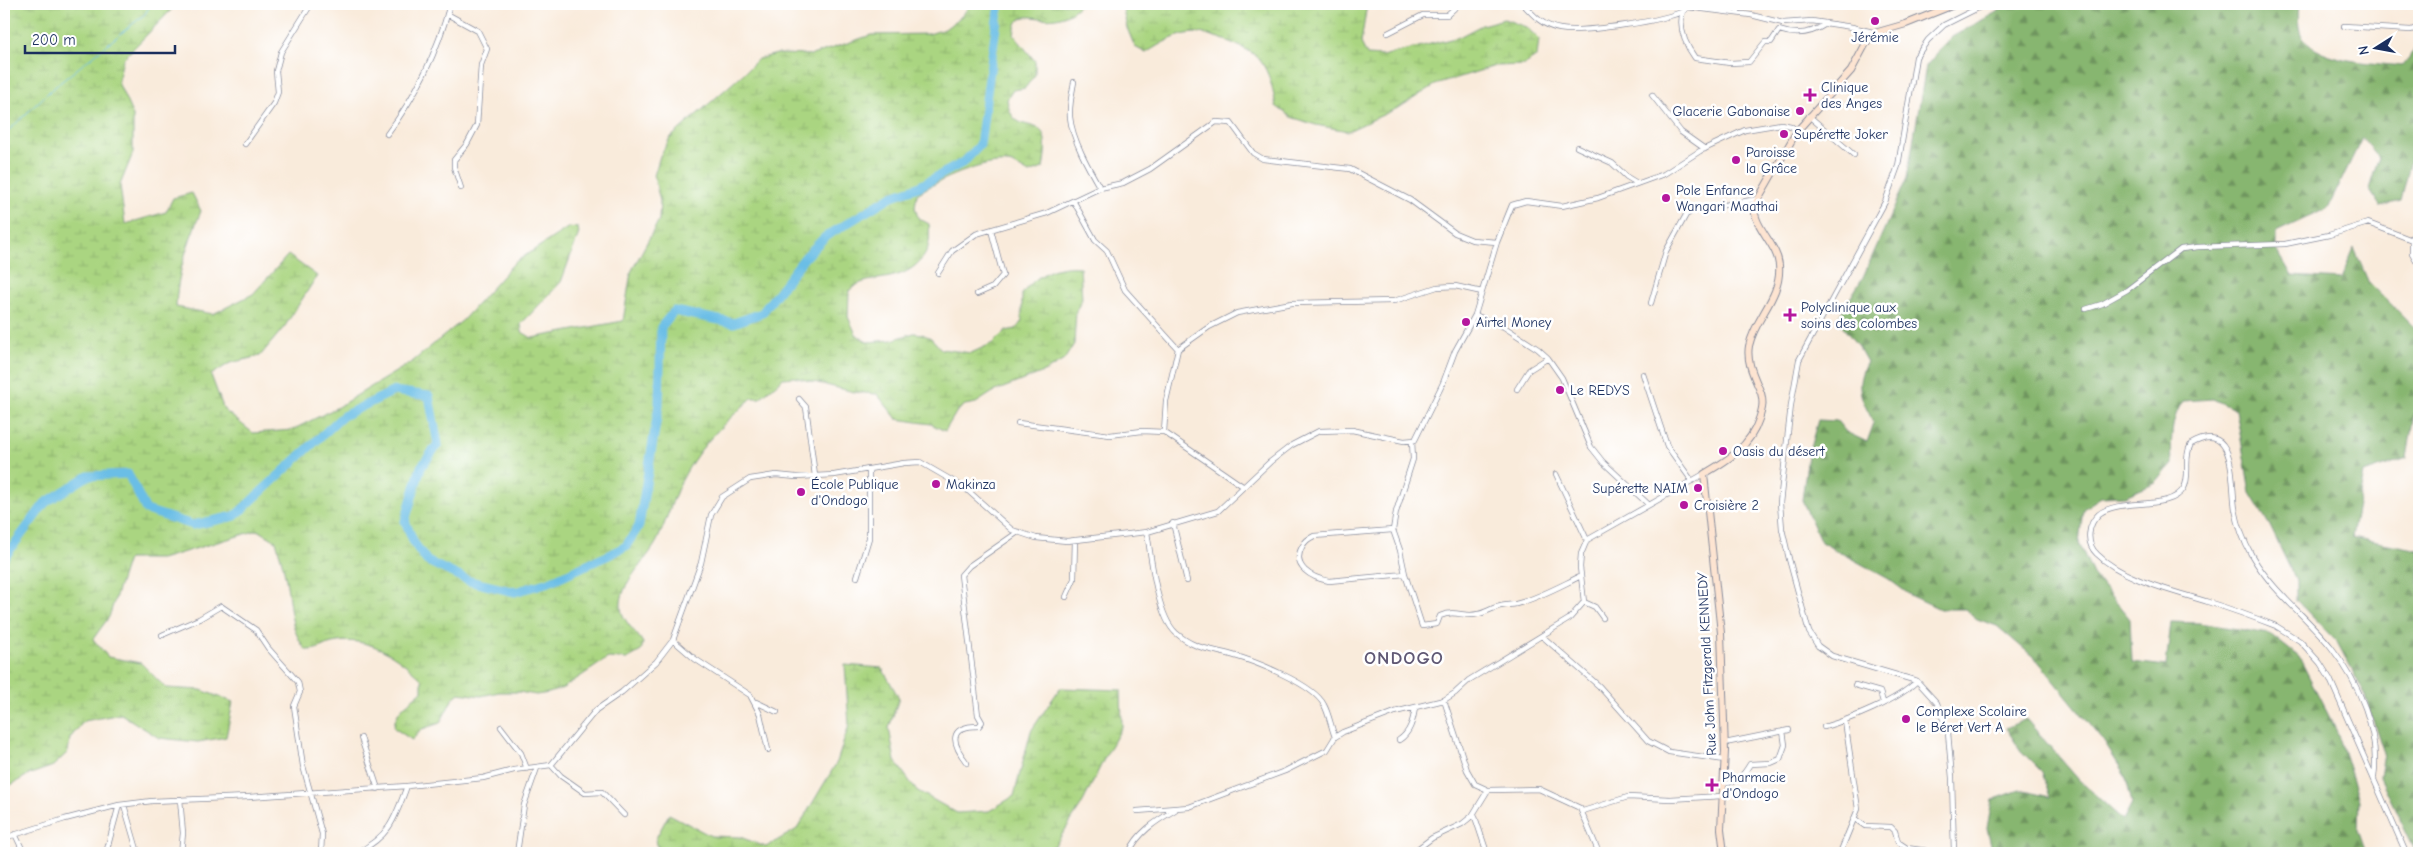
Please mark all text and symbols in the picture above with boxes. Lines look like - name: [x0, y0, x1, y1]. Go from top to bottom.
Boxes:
- marker: Jérémie: [1869, 15, 1881, 27]
- scale bar: [25, 22, 175, 54]
- north arrow: [2350, 22, 2400, 72]
- place label: Jérémie: [1851, 29, 1899, 46]
- text: 200 m: [32, 31, 76, 49]
- text: N: [2355, 44, 2373, 56]
- place label: Clinique des Anges: [1821, 79, 1882, 112]
- marker: Clinique des Anges: [1803, 88, 1817, 102]
- place label: Glacerie Gabonaise: [1672, 103, 1790, 120]
- marker: Glacerie Gabonaise: [1794, 105, 1806, 117]
- place label: Supérette Joker: [1794, 126, 1888, 143]
- marker: Supérette Joker: [1778, 128, 1790, 140]
- place label: Paroisse la Grâce: [1746, 144, 1797, 177]
- marker: Paroisse la Grâce: [1730, 154, 1742, 166]
- place label: Pole Enfance Wangari Maathai: [1676, 182, 1778, 215]
- marker: Pole Enfance Wangari Maathai: [1660, 192, 1672, 204]
- place label: Polyclinique aux soins des colombes: [1801, 299, 1917, 332]
- marker: Polyclinique aux soins des colombes: [1783, 308, 1797, 322]
- place label: Airtel Money: [1476, 314, 1552, 331]
- marker: Airtel Money: [1460, 316, 1472, 328]
- place label: Le REDYS: [1570, 382, 1630, 399]
- marker: Le REDYS: [1554, 384, 1566, 396]
- place label: Oasis du désert: [1733, 443, 1826, 460]
- marker: Oasis du désert: [1717, 445, 1729, 457]
- place label: École Publique d'Ondogo: [811, 476, 898, 509]
- place label: Makinza: [946, 476, 996, 493]
- marker: Makinza: [930, 478, 942, 490]
- place label: Supérette NAIM: [1593, 480, 1688, 497]
- marker: Supérette NAIM: [1692, 482, 1704, 494]
- marker: École Publique d'Ondogo: [795, 486, 807, 498]
- place label: Croisière 2: [1694, 497, 1759, 514]
- marker: Croisière 2: [1678, 499, 1690, 511]
- street label: Rue John Fitzgerald KENNEDY: [1694, 571, 1720, 756]
- district label: ONDOGO: [1364, 647, 1444, 669]
- place label: Complexe Scolaire le Béret Vert A: [1916, 703, 2027, 736]
- marker: Complexe Scolaire le Béret Vert A: [1900, 713, 1912, 725]
- place label: Pharmacie d'Ondogo: [1722, 769, 1786, 802]
- marker: Pharmacie d'Ondogo: [1706, 779, 1718, 791]

